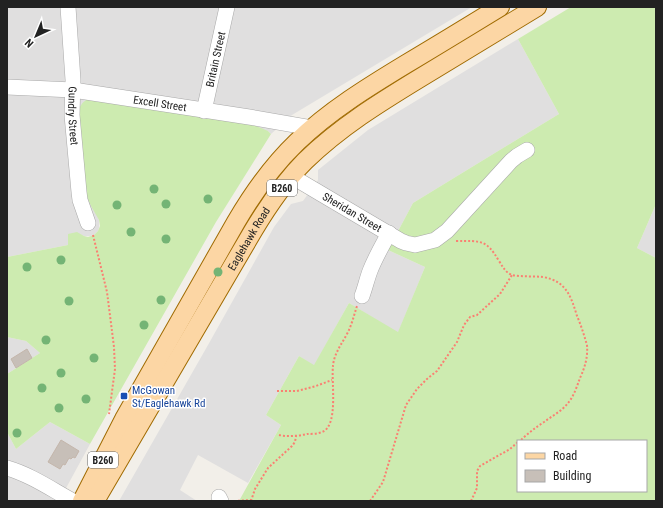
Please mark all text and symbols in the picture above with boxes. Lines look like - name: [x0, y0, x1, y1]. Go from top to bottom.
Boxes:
- north arrow: [16, 16, 56, 56]
- street label: Britain Street: [203, 30, 228, 88]
- text: N: [22, 36, 36, 50]
- street label: Gundry Street: [65, 86, 81, 146]
- street label: Excell Street: [132, 93, 187, 114]
- road number: B260: [267, 180, 297, 196]
- street label: Sheridan Street: [320, 190, 384, 235]
- street label: Eaglehawk Road: [225, 205, 273, 273]
- place label: McGowan St/Eaglehawk Rd: [132, 384, 205, 410]
- marker: McGowan St/Eaglehawk Rd: [119, 391, 129, 401]
- legend: [517, 440, 647, 492]
- text: Road: [553, 449, 577, 463]
- road number: B260: [88, 452, 118, 468]
- text: Building: [553, 469, 591, 483]

